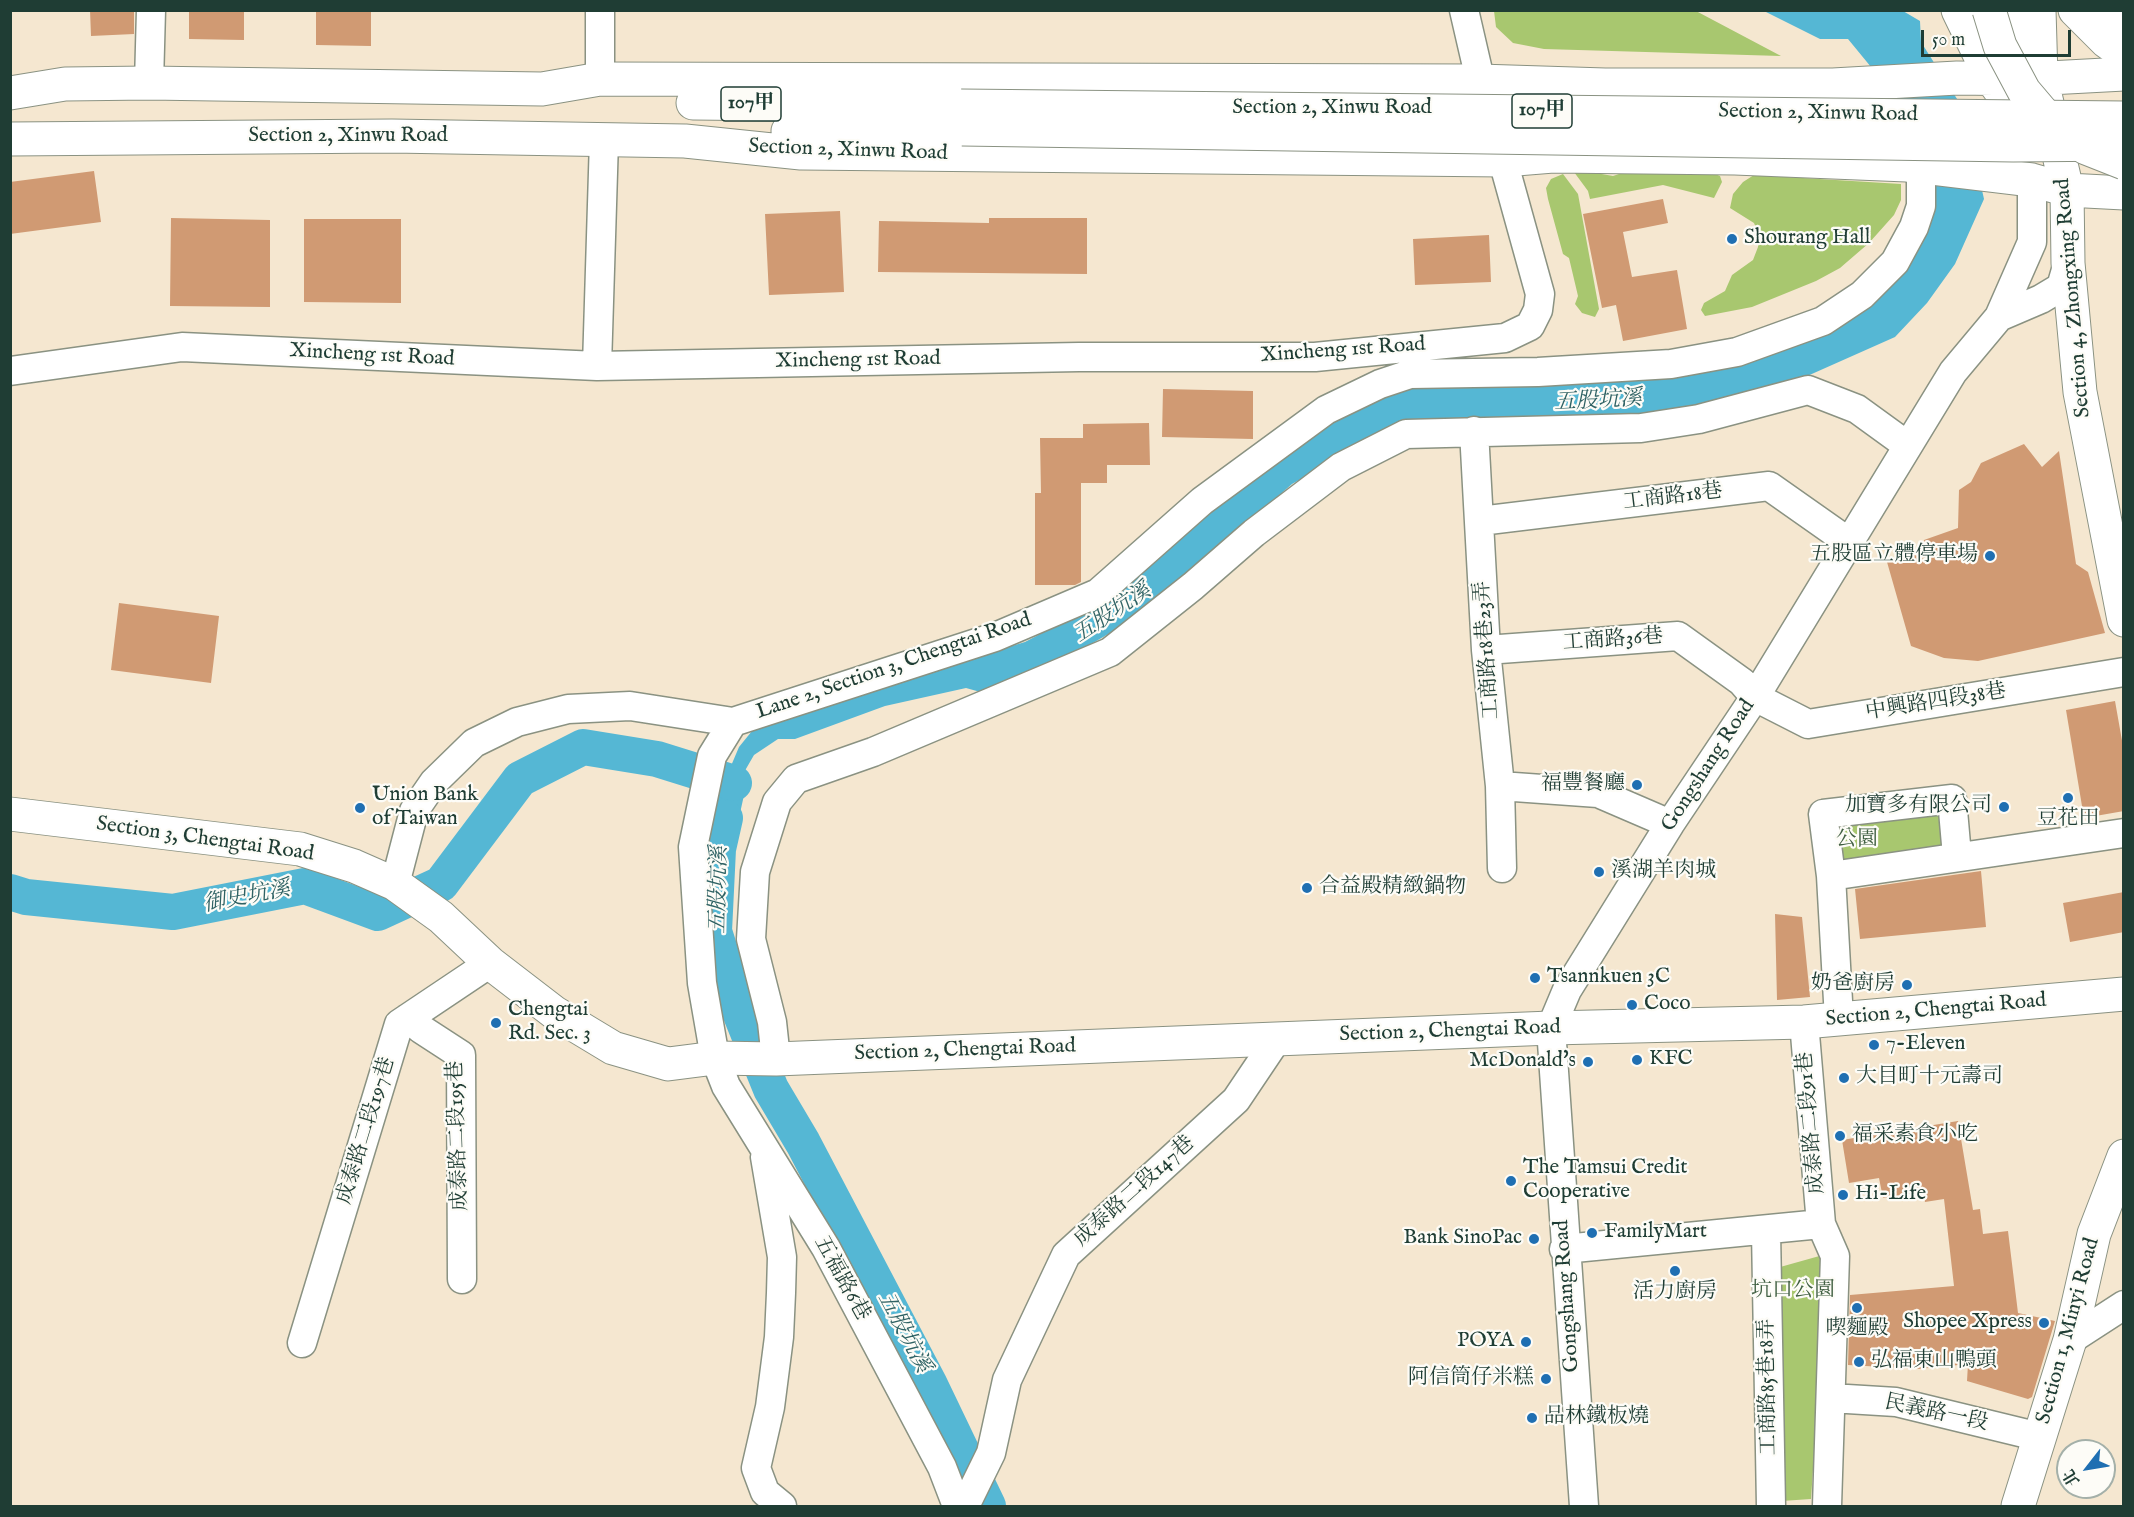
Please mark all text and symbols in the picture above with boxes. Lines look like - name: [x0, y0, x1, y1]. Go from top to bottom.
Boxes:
- scale bar: [1924, 18, 2074, 56]
- text: 50 m: [1932, 29, 1965, 52]
- road number: 107甲: [721, 87, 781, 121]
- road number: 107甲: [1512, 94, 1572, 128]
- street label: Section 2, Xinwu Road: [1232, 96, 1432, 122]
- street label: Section 2, Xinwu Road: [1718, 100, 1918, 128]
- street label: Section 2, Xinwu Road: [248, 124, 448, 150]
- street label: Section 2, Xinwu Road: [748, 135, 948, 167]
- street label: Section 4, Zhongxing Road: [2051, 177, 2097, 419]
- place label: Shourang Hall: [1744, 226, 1871, 252]
- marker: Shourang Hall: [1725, 232, 1739, 246]
- street label: Xincheng 1st Road: [1260, 333, 1426, 369]
- street label: Xincheng 1st Road: [289, 339, 455, 373]
- street label: Xincheng 1st Road: [775, 347, 941, 375]
- water label: 五股坑溪: [1553, 387, 1643, 417]
- street label: 工商路18巷: [1622, 479, 1724, 517]
- place label: 五股區立體停車場: [1810, 543, 1978, 569]
- marker: 五股區立體停車場: [1983, 549, 1997, 563]
- water label: 五股坑溪: [1069, 578, 1157, 650]
- street label: 工商路18巷23弄: [1471, 580, 1505, 720]
- street label: Lane 2, Section 3, Chengtai Road: [753, 608, 1035, 726]
- street label: 工商路36巷: [1562, 625, 1664, 657]
- street label: 中興路四段38巷: [1864, 679, 2008, 727]
- street label: Gongshang Road: [1657, 695, 1761, 837]
- place label: 福豐餐廳: [1541, 772, 1625, 798]
- marker: 福豐餐廳: [1630, 778, 1644, 792]
- place label: Union Bank of Taiwan: [372, 783, 478, 833]
- marker: 豆花田: [2061, 791, 2075, 805]
- place label: 加寶多有限公司: [1845, 794, 1992, 820]
- marker: 加寶多有限公司: [1997, 800, 2011, 814]
- marker: Union Bank of Taiwan: [353, 801, 367, 815]
- place label: 豆花田: [2037, 807, 2099, 833]
- street label: Section 3, Chengtai Road: [95, 812, 315, 868]
- park label: 公園: [1836, 828, 1878, 854]
- water label: 五股坑溪: [706, 846, 734, 934]
- place label: 溪湖羊肉城: [1611, 859, 1716, 885]
- marker: 溪湖羊肉城: [1592, 865, 1606, 879]
- place label: 合益殿精緻鍋物: [1319, 875, 1466, 901]
- water label: 御史坑溪: [201, 877, 293, 919]
- marker: 合益殿精緻鍋物: [1300, 881, 1314, 895]
- place label: Tsannkuen 3C: [1547, 965, 1670, 991]
- marker: Tsannkuen 3C: [1528, 971, 1542, 985]
- place label: 奶爸廚房: [1811, 972, 1895, 998]
- marker: 奶爸廚房: [1900, 978, 1914, 992]
- street label: Section 2, Chengtai Road: [1825, 989, 2047, 1033]
- place label: Coco: [1644, 992, 1691, 1018]
- place label: Chengtai Rd. Sec. 3: [508, 998, 591, 1048]
- marker: Coco: [1625, 998, 1639, 1012]
- marker: Chengtai Rd. Sec. 3: [489, 1016, 503, 1030]
- street label: Section 2, Chengtai Road: [1339, 1016, 1561, 1048]
- place label: 7-Eleven: [1886, 1032, 1965, 1058]
- street label: Section 2, Chengtai Road: [854, 1035, 1076, 1067]
- marker: 7-Eleven: [1867, 1038, 1881, 1052]
- place label: KFC: [1649, 1047, 1693, 1073]
- place label: McDonald's: [1469, 1049, 1576, 1075]
- street label: 成泰路二段91巷: [1793, 1051, 1831, 1195]
- marker: KFC: [1630, 1053, 1644, 1067]
- street label: 成泰路二段197巷: [333, 1054, 401, 1208]
- marker: McDonald's: [1581, 1055, 1595, 1069]
- street label: 成泰路二段195巷: [444, 1060, 474, 1212]
- place label: 大目町十元壽司: [1856, 1065, 2003, 1091]
- marker: 大目町十元壽司: [1837, 1071, 1851, 1085]
- place label: 福采素食小吃: [1852, 1123, 1978, 1149]
- marker: 福采素食小吃: [1833, 1129, 1847, 1143]
- street label: 成泰路二段147巷: [1070, 1131, 1200, 1253]
- place label: The Tamsui Credit Cooperative: [1523, 1156, 1687, 1206]
- marker: The Tamsui Credit Cooperative: [1504, 1174, 1518, 1188]
- place label: Hi-Life: [1855, 1182, 1926, 1208]
- marker: Hi-Life: [1836, 1188, 1850, 1202]
- street label: Gongshang Road: [1550, 1219, 1586, 1373]
- place label: FamilyMart: [1604, 1220, 1707, 1246]
- place label: Bank SinoPac: [1403, 1226, 1522, 1252]
- marker: FamilyMart: [1585, 1226, 1599, 1240]
- street label: 五福路6巷: [807, 1232, 875, 1326]
- marker: Bank SinoPac: [1527, 1232, 1541, 1246]
- street label: Section 1, Minyi Road: [2032, 1235, 2106, 1427]
- marker: 活力廚房: [1668, 1264, 1682, 1278]
- park label: 坑口公園: [1751, 1279, 1835, 1305]
- place label: 活力廚房: [1633, 1280, 1717, 1306]
- water label: 五股坑溪: [871, 1288, 935, 1378]
- marker: 喫麵殿: [1850, 1301, 1864, 1315]
- place label: Shopee Xpress: [1903, 1310, 2032, 1336]
- marker: Shopee Xpress: [2037, 1316, 2051, 1330]
- place label: 喫麵殿: [1826, 1317, 1888, 1343]
- street label: 工商路85巷18弄: [1755, 1318, 1783, 1456]
- place label: POYA: [1457, 1329, 1514, 1355]
- marker: POYA: [1519, 1335, 1533, 1349]
- place label: 弘福東山鴨頭: [1871, 1349, 1997, 1375]
- marker: 弘福東山鴨頭: [1852, 1355, 1866, 1369]
- place label: 阿信筒仔米糕: [1408, 1366, 1534, 1392]
- marker: 阿信筒仔米糕: [1539, 1372, 1553, 1386]
- street label: 民義路一段: [1882, 1391, 1990, 1437]
- place label: 品林鐵板燒: [1544, 1405, 1649, 1431]
- marker: 品林鐵板燒: [1525, 1411, 1539, 1425]
- north arrow: [2056, 1439, 2116, 1499]
- text: 北: [2060, 1465, 2085, 1489]

